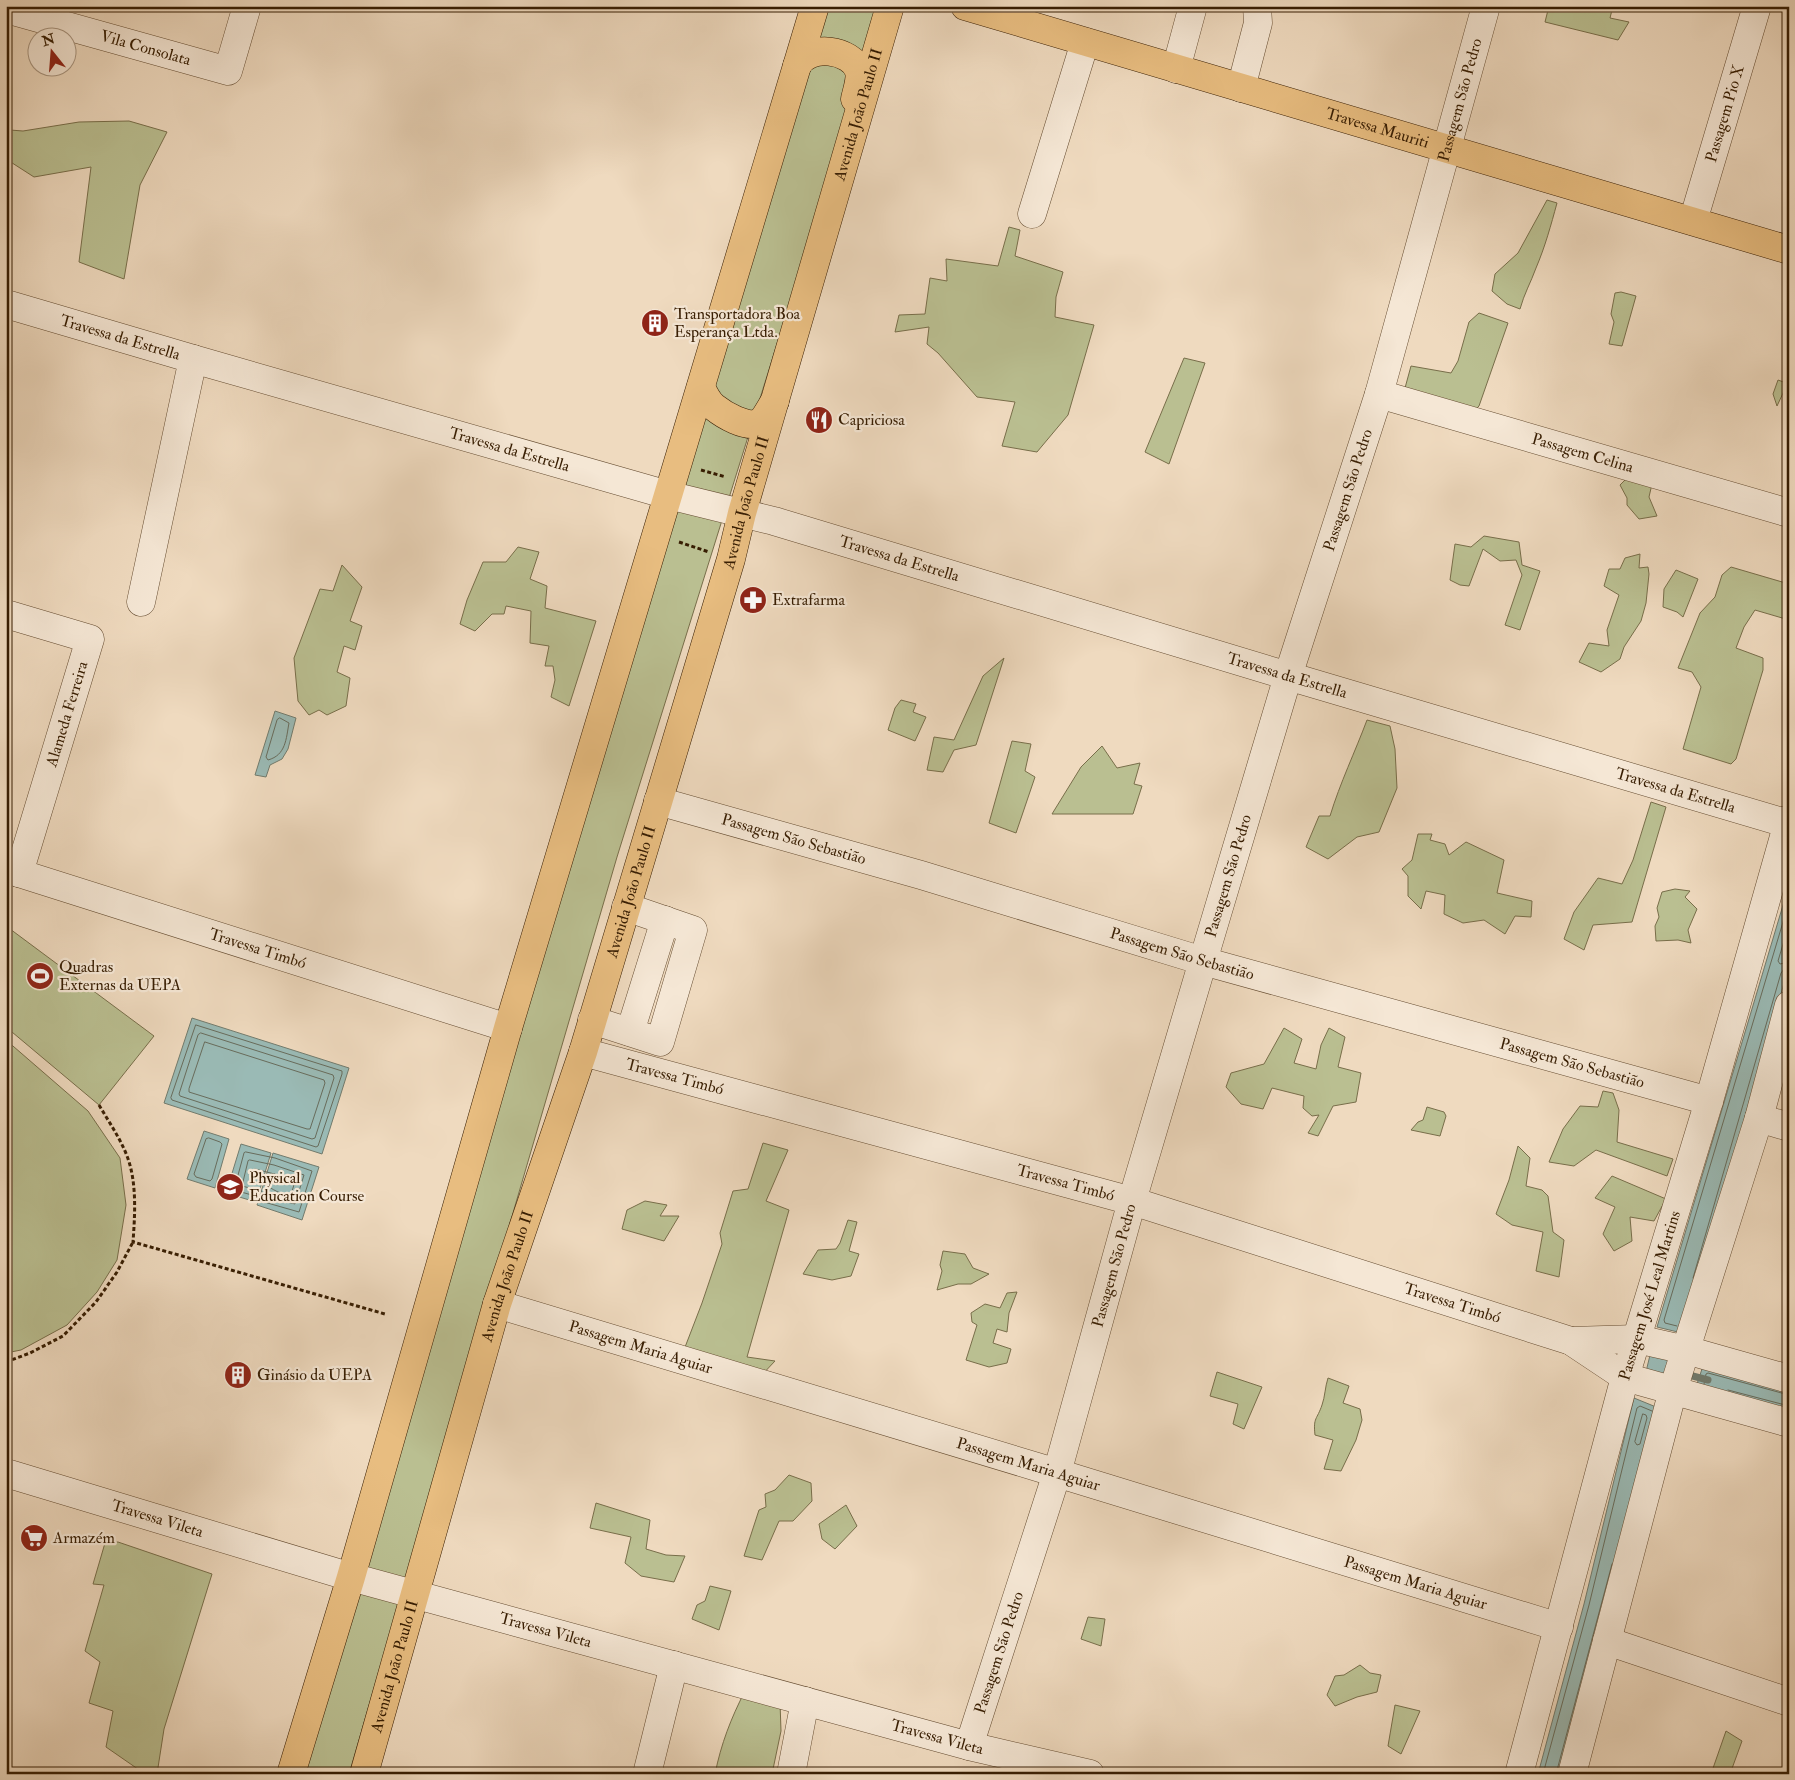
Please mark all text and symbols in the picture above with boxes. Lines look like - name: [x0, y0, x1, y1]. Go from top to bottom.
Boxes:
- street label: Vila Consolata: [98, 26, 193, 70]
- north arrow: [28, 28, 78, 78]
- text: N: [39, 30, 57, 50]
- street label: Passagem São Pedro: [1434, 36, 1487, 164]
- street label: Avenida João Paulo II: [829, 46, 887, 184]
- street label: Passagem Pio X: [1701, 62, 1749, 165]
- street label: Travessa Mauriti: [1323, 103, 1431, 153]
- place label: Transportadora Boa Esperança Ltda.: [674, 304, 801, 343]
- building icon: Transportadora Boa Esperança Ltda.: [640, 308, 670, 338]
- street label: Travessa da Estrella: [58, 310, 183, 365]
- restaurant icon: Capriciosa: [804, 405, 834, 435]
- place label: Capriciosa: [838, 410, 905, 431]
- street label: Travessa da Estrella: [447, 423, 572, 476]
- street label: Passagem São Pedro: [1319, 426, 1377, 554]
- street label: Passagem Celina: [1529, 429, 1636, 477]
- street label: Avenida João Paulo II: [718, 434, 774, 572]
- street label: Travessa da Estrella: [837, 531, 962, 586]
- pharmacy icon: Extrafarma: [738, 585, 768, 615]
- place label: Extrafarma: [772, 590, 845, 610]
- street label: Travessa da Estrella: [1225, 648, 1350, 703]
- street label: Alameda Ferreira: [41, 658, 93, 770]
- street label: Travessa da Estrella: [1613, 763, 1738, 818]
- street label: Passagem São Sebastião: [719, 809, 869, 869]
- street label: Passagem São Pedro: [1201, 812, 1256, 940]
- street label: Avenida João Paulo II: [602, 823, 660, 961]
- street label: Passagem São Sebastião: [1108, 923, 1257, 985]
- street label: Travessa Timbó: [207, 924, 309, 974]
- place label: Quadras Externas da UEPA: [59, 957, 181, 995]
- sports icon: Quadras Externas da UEPA: [25, 961, 55, 991]
- street label: Passagem São Sebastião: [1497, 1034, 1647, 1093]
- street label: Travessa Timbó: [623, 1054, 726, 1100]
- street label: Travessa Timbó: [1014, 1160, 1117, 1206]
- place label: Physical Education Course: [249, 1168, 365, 1206]
- school or university icon: Physical Education Course: [215, 1172, 245, 1202]
- street label: Passagem São Pedro: [1088, 1201, 1141, 1330]
- street label: Avenida João Paulo II: [477, 1208, 538, 1345]
- street label: Passagem José Leal Martins: [1615, 1208, 1685, 1383]
- street label: Travessa Timbó: [1401, 1278, 1504, 1328]
- street label: Passagem Maria Aguiar: [566, 1316, 715, 1378]
- building icon: Ginásio da UEPA: [223, 1360, 253, 1390]
- place label: Ginásio da UEPA: [257, 1365, 372, 1385]
- street label: Passagem Maria Aguiar: [954, 1433, 1103, 1496]
- street label: Travessa Vileta: [109, 1495, 206, 1542]
- supermarket icon: Armazém: [19, 1523, 49, 1553]
- place label: Armazém: [52, 1528, 116, 1548]
- street label: Passagem Maria Aguiar: [1341, 1552, 1490, 1614]
- street label: Passagem São Pedro: [970, 1589, 1028, 1716]
- street label: Avenida João Paulo II: [366, 1598, 423, 1736]
- street label: Travessa Vileta: [497, 1608, 594, 1652]
- street label: Travessa Vileta: [889, 1715, 986, 1759]

